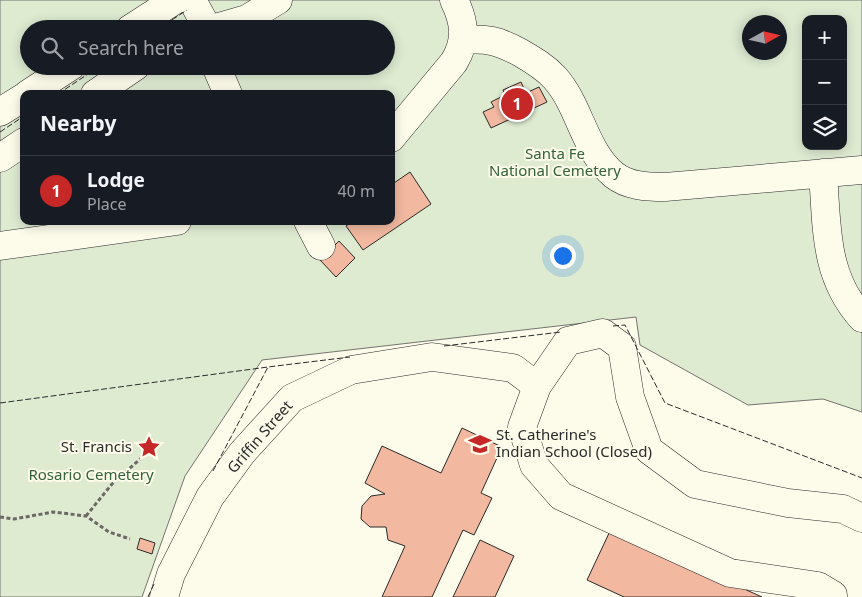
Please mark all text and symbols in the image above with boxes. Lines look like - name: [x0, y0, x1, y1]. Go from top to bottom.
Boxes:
- north arrow: [742, 15, 787, 60]
- map controls: [802, 15, 847, 150]
- button: +: [802, 15, 847, 60]
- search box: [20, 20, 395, 75]
- icon: search: [38, 34, 66, 62]
- text: Search here: [78, 35, 184, 61]
- button: −: [802, 60, 847, 105]
- pin: 1: [501, 85, 533, 123]
- button: layers: [802, 105, 847, 150]
- text: Nearby: [40, 109, 116, 137]
- park label: Santa Fe National Cemetery: [489, 143, 621, 180]
- text: Lodge: [87, 167, 145, 193]
- text: 1: [51, 180, 61, 202]
- text: 40 m: [338, 180, 375, 202]
- text: Place: [87, 193, 127, 215]
- your location: [550, 243, 576, 269]
- street label: Griffin Street: [222, 395, 297, 477]
- place label: St. Catherine's Indian School (Closed): [496, 424, 652, 461]
- school or university icon: St. Catherine's Indian School (Closed): [467, 431, 493, 457]
- place icon: St. Francis: [136, 434, 162, 460]
- place label: St. Francis: [61, 436, 132, 456]
- park label: Rosario Cemetery: [28, 464, 154, 484]

